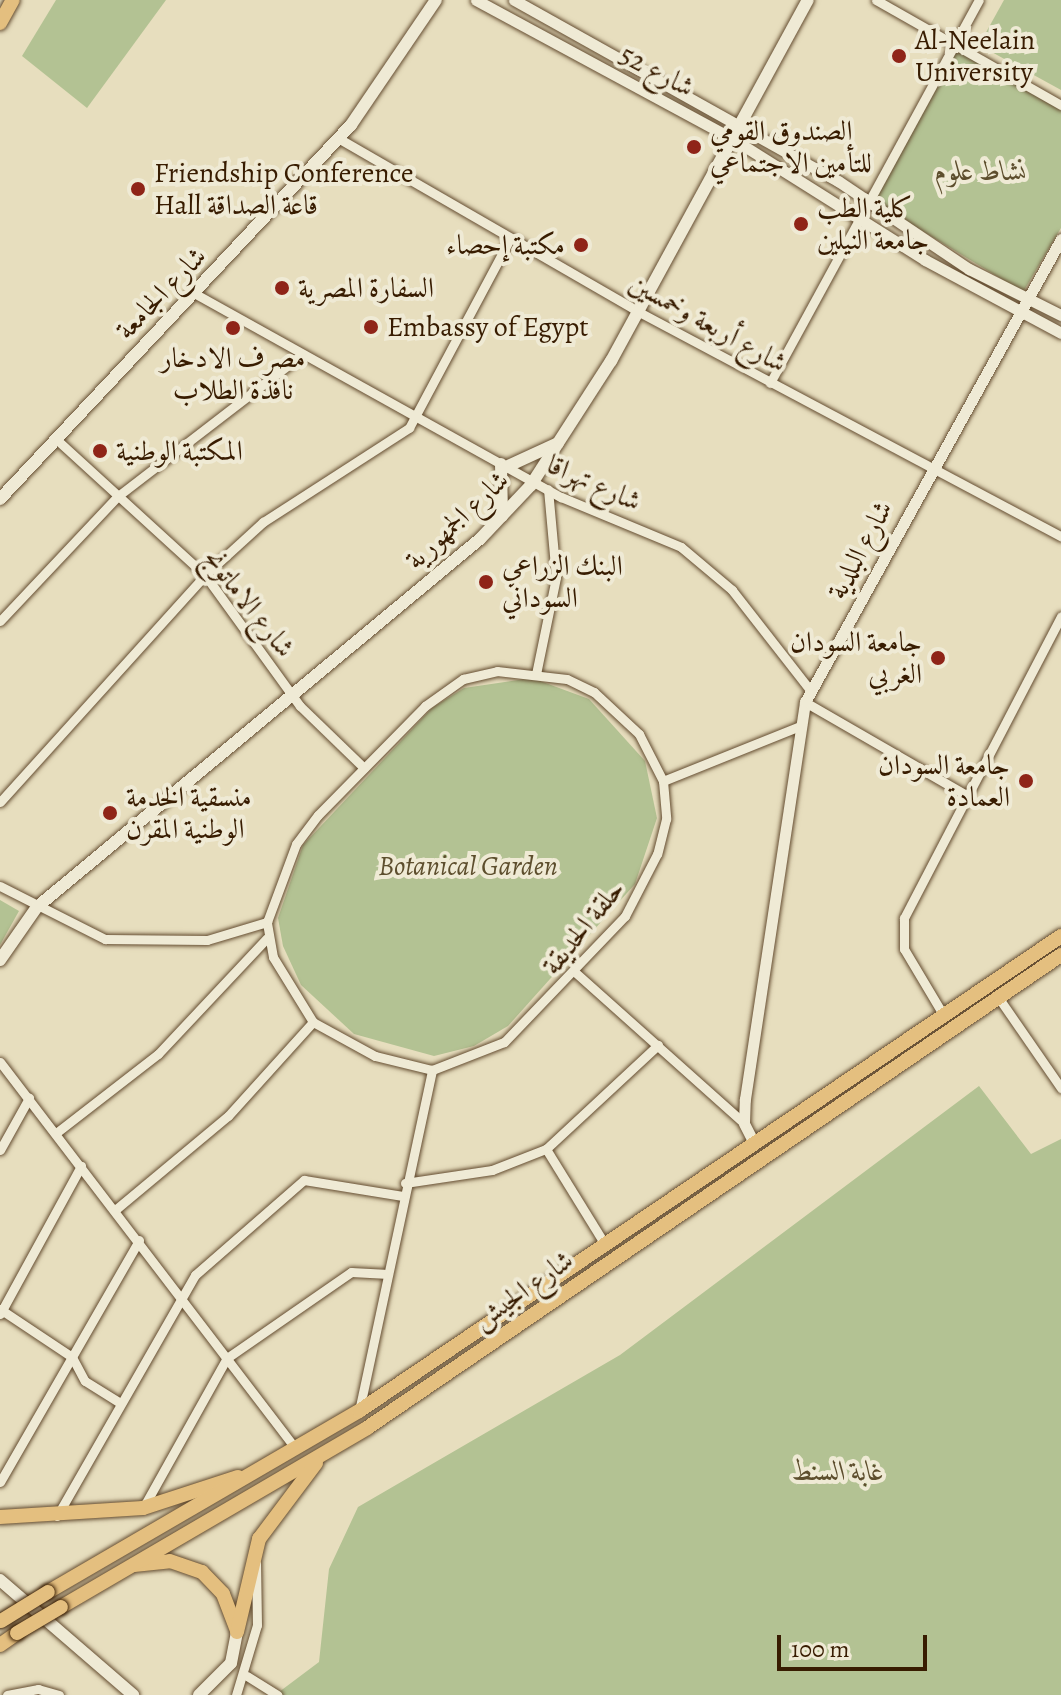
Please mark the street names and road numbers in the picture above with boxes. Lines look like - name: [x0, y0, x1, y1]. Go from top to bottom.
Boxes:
- street label: شارع 52: [614, 38, 700, 104]
- street label: شارع الجامعة: [109, 240, 213, 346]
- street label: شارع أربعة وخمسين: [623, 266, 793, 380]
- street label: شارع تهراقا: [542, 447, 646, 519]
- street label: شارع الجمهورية: [398, 464, 516, 576]
- street label: شارع البلدية: [820, 495, 900, 605]
- street label: شارع الاماتونج: [196, 542, 302, 664]
- street label: حلقة الحديقة: [534, 873, 632, 981]
- street label: شارع الجيش: [466, 1243, 580, 1337]

